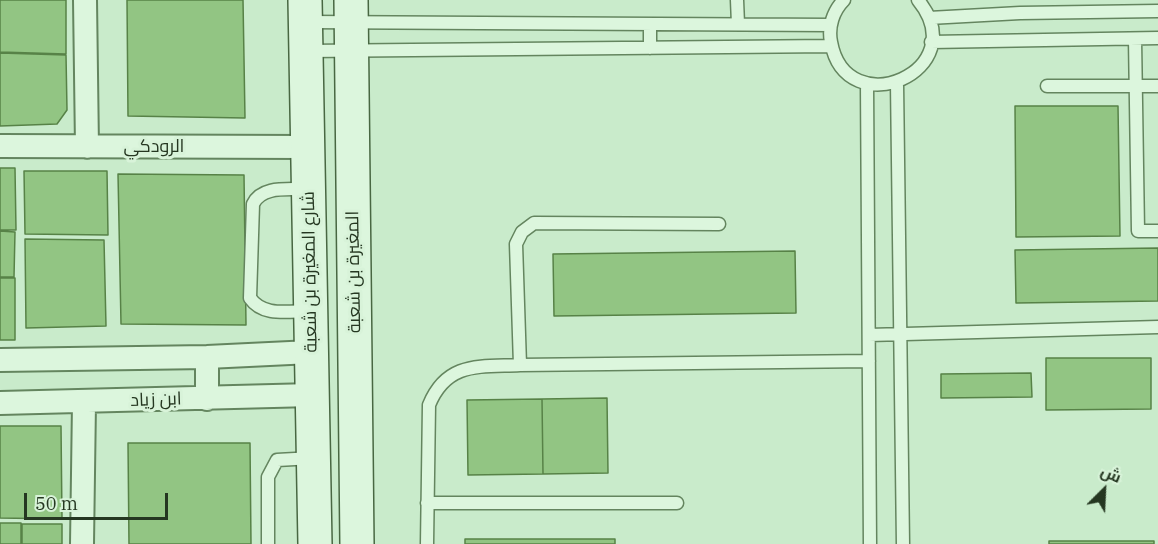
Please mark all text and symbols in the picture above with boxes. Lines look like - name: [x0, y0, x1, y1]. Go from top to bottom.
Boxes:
- street label: الرودكي: [124, 136, 184, 158]
- street label: شارع المغيرة بن شعبة: [298, 191, 322, 353]
- street label: المغيرة بن شعبة: [342, 211, 366, 333]
- street label: ابن زياد: [130, 388, 182, 412]
- north arrow: [1074, 460, 1134, 520]
- text: ش: [1098, 460, 1125, 487]
- scale bar: [27, 481, 171, 519]
- text: 50 m: [35, 492, 78, 515]

